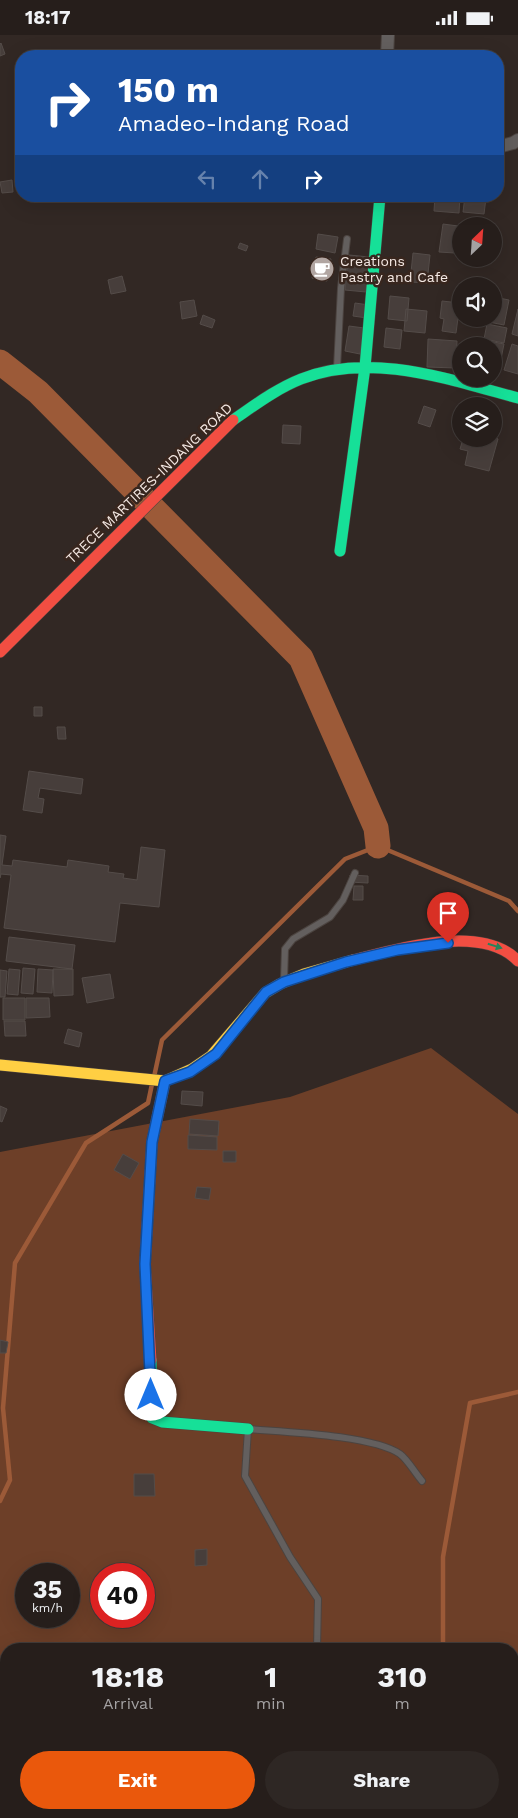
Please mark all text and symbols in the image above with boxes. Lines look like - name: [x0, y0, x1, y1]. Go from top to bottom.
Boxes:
- text: 18:17: [25, 6, 71, 29]
- text: 150 m: [118, 69, 219, 111]
- icon: right: [35, 70, 100, 135]
- text: Amadeo-Indang Road: [118, 111, 350, 136]
- icon: left: [193, 165, 221, 193]
- icon: ahead: [246, 165, 274, 193]
- icon: right: [299, 165, 327, 193]
- north arrow: [452, 217, 502, 267]
- map controls: [452, 217, 502, 447]
- place label: Creations Pastry and Cafe: [340, 253, 448, 285]
- cafe icon: Creations Pastry and Cafe: [309, 256, 335, 282]
- button: sound: [452, 277, 502, 327]
- button: search: [452, 337, 502, 387]
- button: layers: [452, 397, 502, 447]
- street label: TRECE MARTIRES-INDANG ROAD: [63, 399, 235, 567]
- pin: [427, 892, 469, 943]
- icon: arrive: [434, 899, 462, 927]
- one-way arrow: [488, 943, 503, 951]
- position arrow: [124, 1368, 176, 1420]
- speed limit sign: 40: [90, 1563, 155, 1628]
- text: 35: [33, 1575, 62, 1604]
- text: km/h: [32, 1601, 63, 1615]
- text: 18:18: [92, 1659, 164, 1694]
- text: 1: [264, 1659, 277, 1694]
- text: 310: [377, 1659, 427, 1694]
- text: Arrival: [103, 1694, 153, 1713]
- text: min: [256, 1694, 285, 1713]
- text: m: [395, 1694, 410, 1713]
- button: Exit: [20, 1751, 255, 1809]
- button: Share: [265, 1751, 499, 1809]

